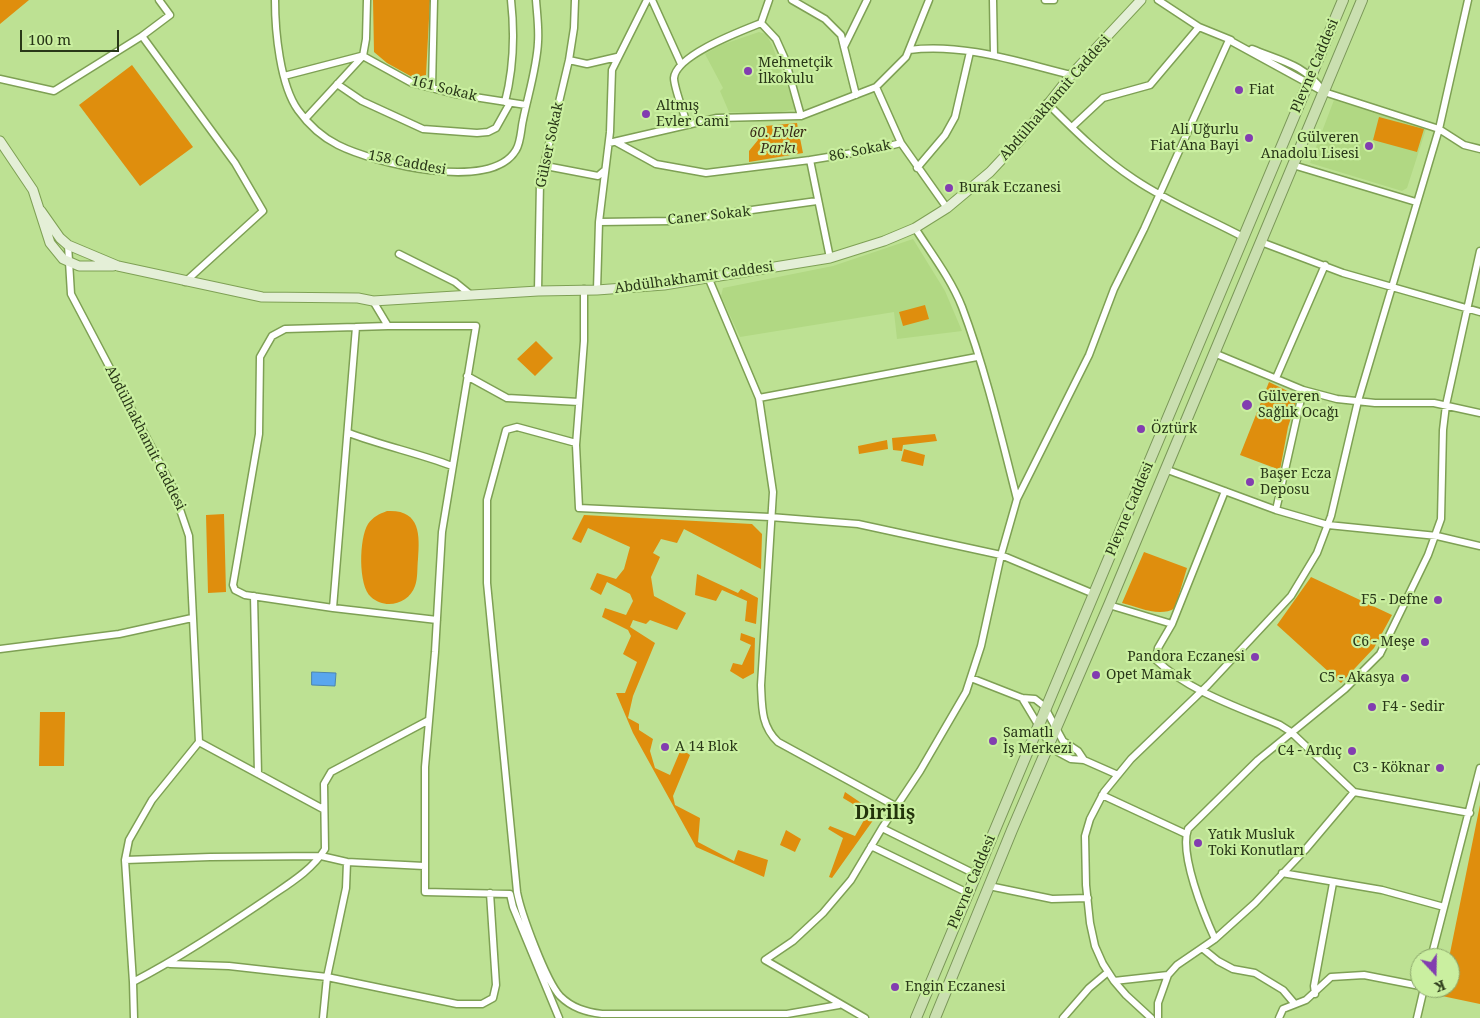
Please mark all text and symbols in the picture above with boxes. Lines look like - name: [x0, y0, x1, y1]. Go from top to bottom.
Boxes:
- street label: Plevne Caddesi: [1288, 16, 1342, 116]
- scale bar: [22, 20, 121, 52]
- text: 100 m: [28, 29, 71, 49]
- street label: Abdülhakhamit Caddesi: [996, 32, 1114, 164]
- place label: Mehmetçik İlkokulu: [758, 55, 833, 88]
- marker: Mehmetçik İlkokulu: [742, 65, 754, 77]
- street label: 161 Sokak: [409, 73, 479, 105]
- place label: Fiat: [1249, 82, 1275, 98]
- marker: Fiat: [1233, 84, 1245, 96]
- place label: Altmış Evler Cami: [656, 98, 729, 130]
- street label: Gülser Sokak: [533, 101, 567, 189]
- marker: Altmış Evler Cami: [640, 108, 652, 120]
- place label: Ali Uğurlu Fiat Ana Bayi: [1150, 122, 1239, 154]
- park label: 60. Evler Parkı: [750, 125, 806, 158]
- place label: Gülveren Anadolu Lisesi: [1261, 130, 1359, 162]
- marker: Ali Uğurlu Fiat Ana Bayi: [1243, 132, 1255, 144]
- street label: 86. Sokak: [828, 137, 892, 165]
- marker: Gülveren Anadolu Lisesi: [1363, 140, 1375, 152]
- street label: 158 Caddesi: [367, 147, 447, 179]
- place label: Burak Eczanesi: [959, 180, 1061, 196]
- marker: Burak Eczanesi: [943, 182, 955, 194]
- street label: Caner Sokak: [667, 203, 751, 229]
- street label: Abdülhakhamit Caddesi: [613, 259, 775, 297]
- street label: Abdülhakhamit Caddesi: [101, 363, 189, 513]
- place label: Gülveren Sağlık Ocağı: [1258, 389, 1339, 422]
- marker: Gülveren Sağlık Ocağı: [1240, 398, 1254, 412]
- place label: Öztürk: [1151, 421, 1197, 437]
- marker: Öztürk: [1135, 423, 1147, 435]
- street label: Plevne Caddesi: [1103, 459, 1157, 559]
- place label: Başer Ecza Deposu: [1260, 466, 1332, 498]
- marker: Başer Ecza Deposu: [1244, 476, 1256, 488]
- place label: F5 - Defne: [1361, 592, 1428, 608]
- marker: F5 - Defne: [1432, 594, 1444, 606]
- place label: C6 - Meşe: [1353, 634, 1415, 650]
- marker: C6 - Meşe: [1419, 636, 1431, 648]
- place label: Pandora Eczanesi: [1127, 649, 1245, 665]
- marker: Pandora Eczanesi: [1249, 651, 1261, 663]
- place label: Opet Mamak: [1106, 667, 1191, 683]
- marker: Opet Mamak: [1090, 669, 1102, 681]
- place label: C5 - Akasya: [1319, 670, 1395, 686]
- marker: C5 - Akasya: [1399, 672, 1411, 684]
- place label: F4 - Sedir: [1382, 699, 1444, 715]
- marker: F4 - Sedir: [1366, 701, 1378, 713]
- place label: Samatlı İş Merkezi: [1003, 725, 1072, 758]
- marker: Samatlı İş Merkezi: [987, 735, 999, 747]
- place label: A 14 Blok: [675, 739, 738, 755]
- marker: A 14 Blok: [659, 741, 671, 753]
- place label: C4 - Ardıç: [1278, 743, 1342, 759]
- marker: C4 - Ardıç: [1346, 745, 1358, 757]
- place label: C3 - Köknar: [1353, 760, 1430, 776]
- marker: C3 - Köknar: [1434, 762, 1446, 774]
- district label: Diriliş: [855, 803, 915, 825]
- place label: Yatık Musluk Toki Konutları: [1208, 827, 1304, 860]
- street label: Plevne Caddesi: [945, 832, 999, 932]
- marker: Yatık Musluk Toki Konutları: [1192, 837, 1204, 849]
- north arrow: [1410, 948, 1460, 998]
- text: K: [1432, 976, 1448, 997]
- place label: Engin Eczanesi: [905, 979, 1005, 995]
- marker: Engin Eczanesi: [889, 981, 901, 993]

